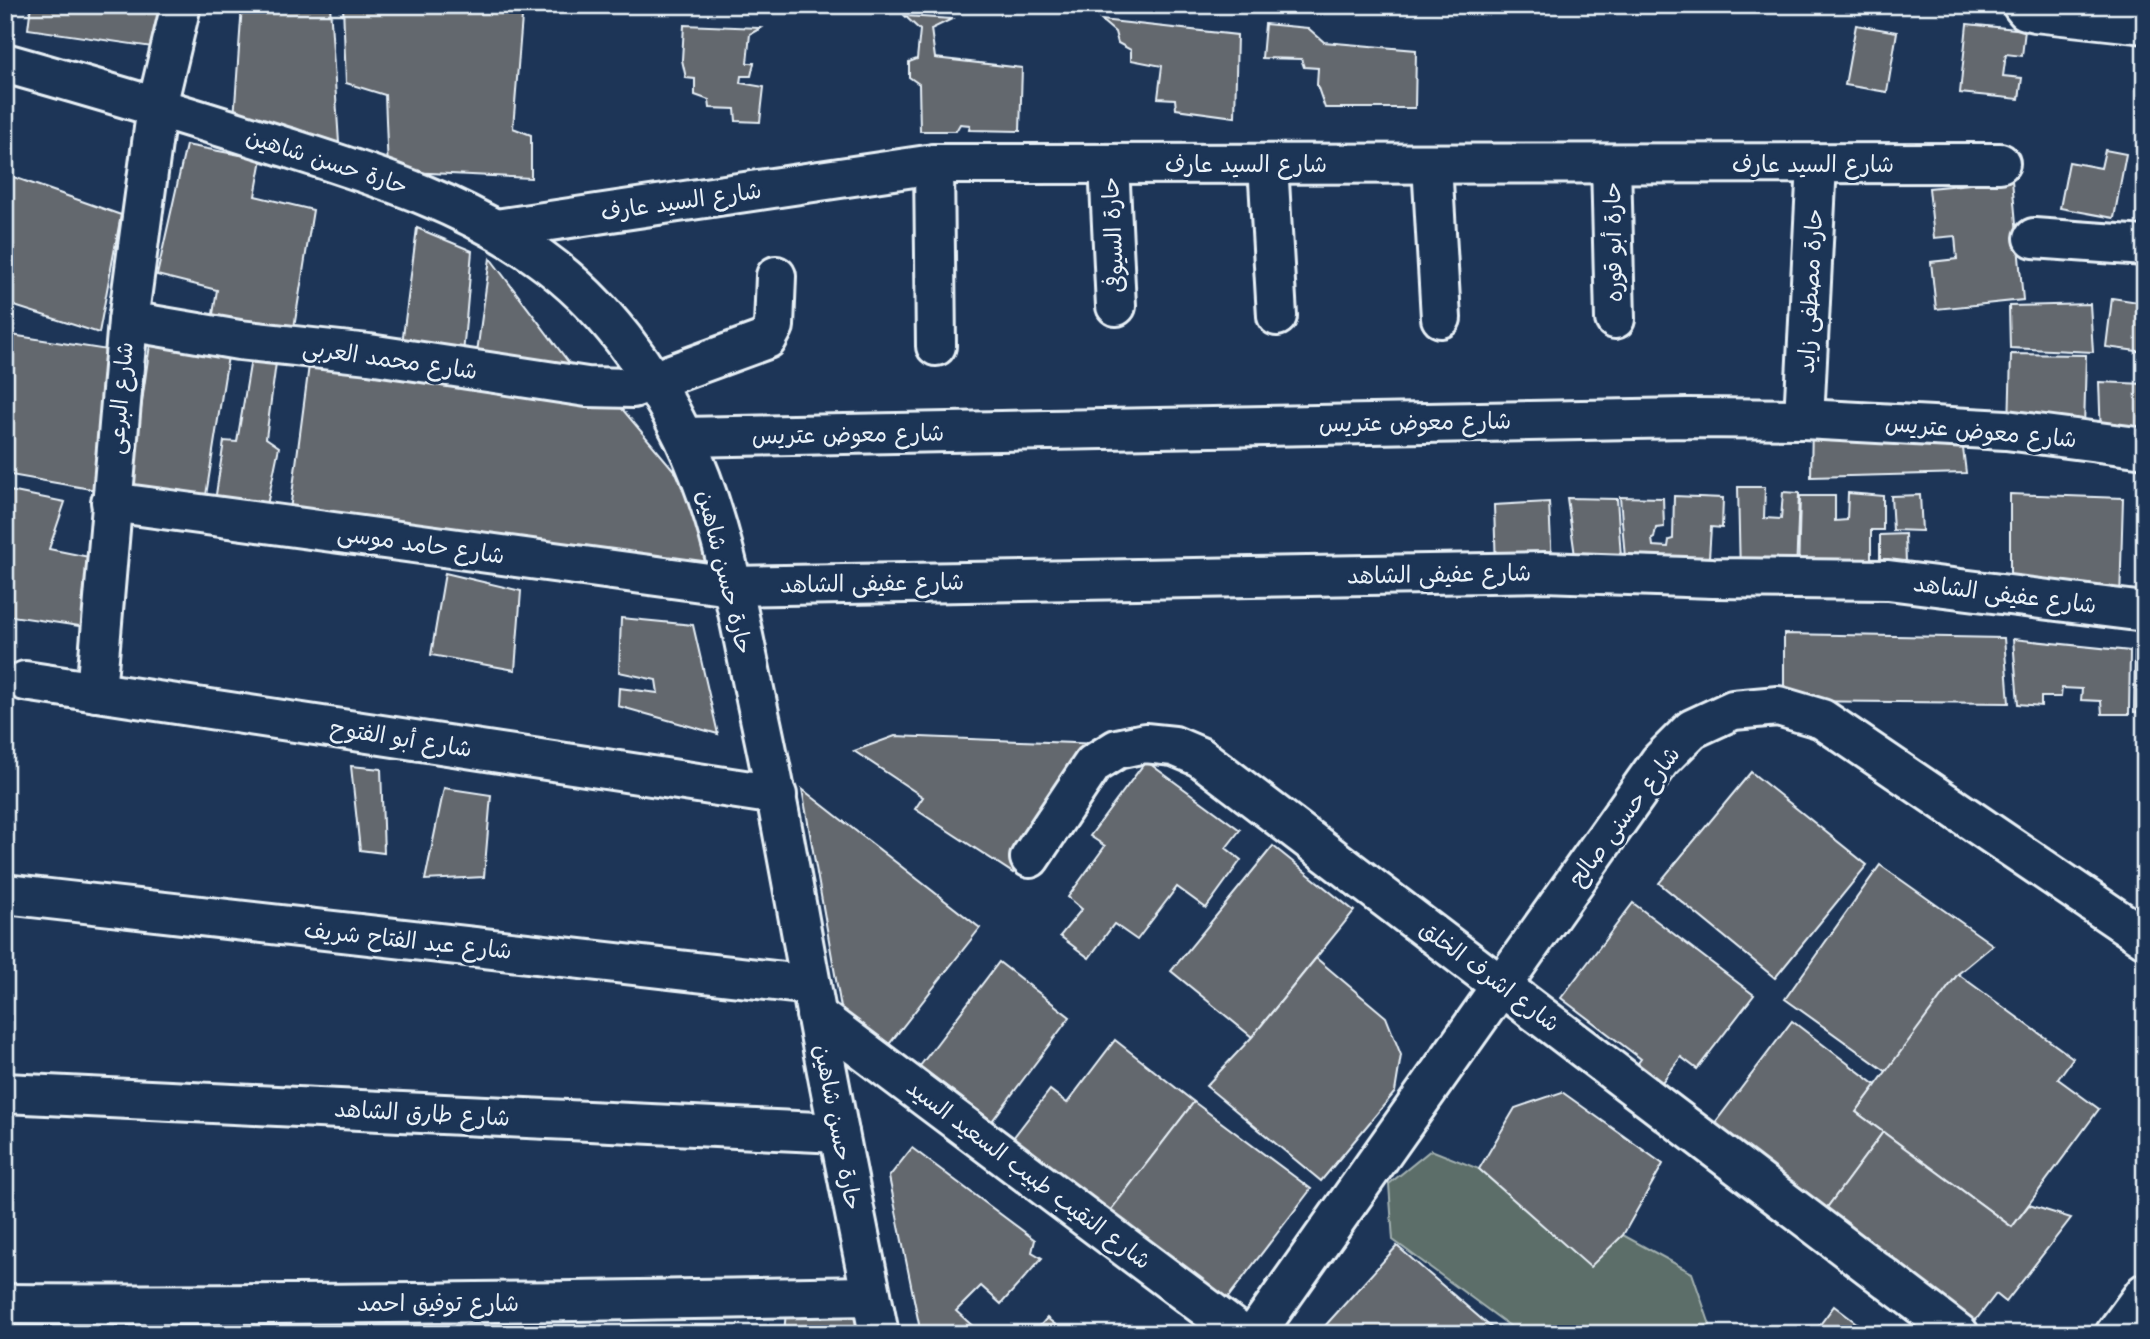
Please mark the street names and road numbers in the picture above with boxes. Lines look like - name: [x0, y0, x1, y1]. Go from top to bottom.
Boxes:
- street label: حارة حسن شاهين: [243, 120, 412, 200]
- street label: شارع السيد عارف: [1165, 148, 1327, 180]
- street label: شارع السيد عارف: [1732, 148, 1894, 180]
- street label: شارع السيد عارف: [599, 174, 763, 228]
- street label: حارة السيوفى: [1094, 176, 1130, 294]
- street label: حارة أبو قوره: [1596, 182, 1628, 302]
- street label: حارة مصطفى زايد: [1790, 208, 1829, 374]
- street label: شارع محمد العربى: [301, 331, 479, 387]
- street label: شارع البرعى: [99, 340, 141, 456]
- street label: شارع معوض عتريس: [1319, 404, 1511, 440]
- street label: شارع معوض عتريس: [1884, 407, 2078, 455]
- street label: شارع معوض عتريس: [752, 416, 944, 452]
- street label: حارة حسن شاهين: [691, 487, 761, 657]
- street label: شارع حامد موسى: [335, 516, 507, 572]
- street label: شارع عفيفى الشاهد: [1347, 556, 1531, 592]
- street label: شارع عفيفى الشاهد: [780, 565, 964, 601]
- street label: شارع عفيفى الشاهد: [1912, 567, 2098, 621]
- street label: شارع أبو الفتوح: [328, 711, 474, 765]
- street label: شارع حسنى صالح: [1561, 739, 1687, 893]
- street label: شارع عبد الفتاح شريف: [303, 913, 513, 967]
- street label: شارع اشرف الخلق: [1413, 913, 1567, 1039]
- street label: حارة حسن شاهين: [808, 1041, 870, 1212]
- street label: شارع النقيب طبيب السعيد السيد: [900, 1071, 1158, 1277]
- street label: شارع طارق الشاهد: [333, 1092, 511, 1134]
- street label: شارع توفيق احمد: [357, 1287, 519, 1319]

